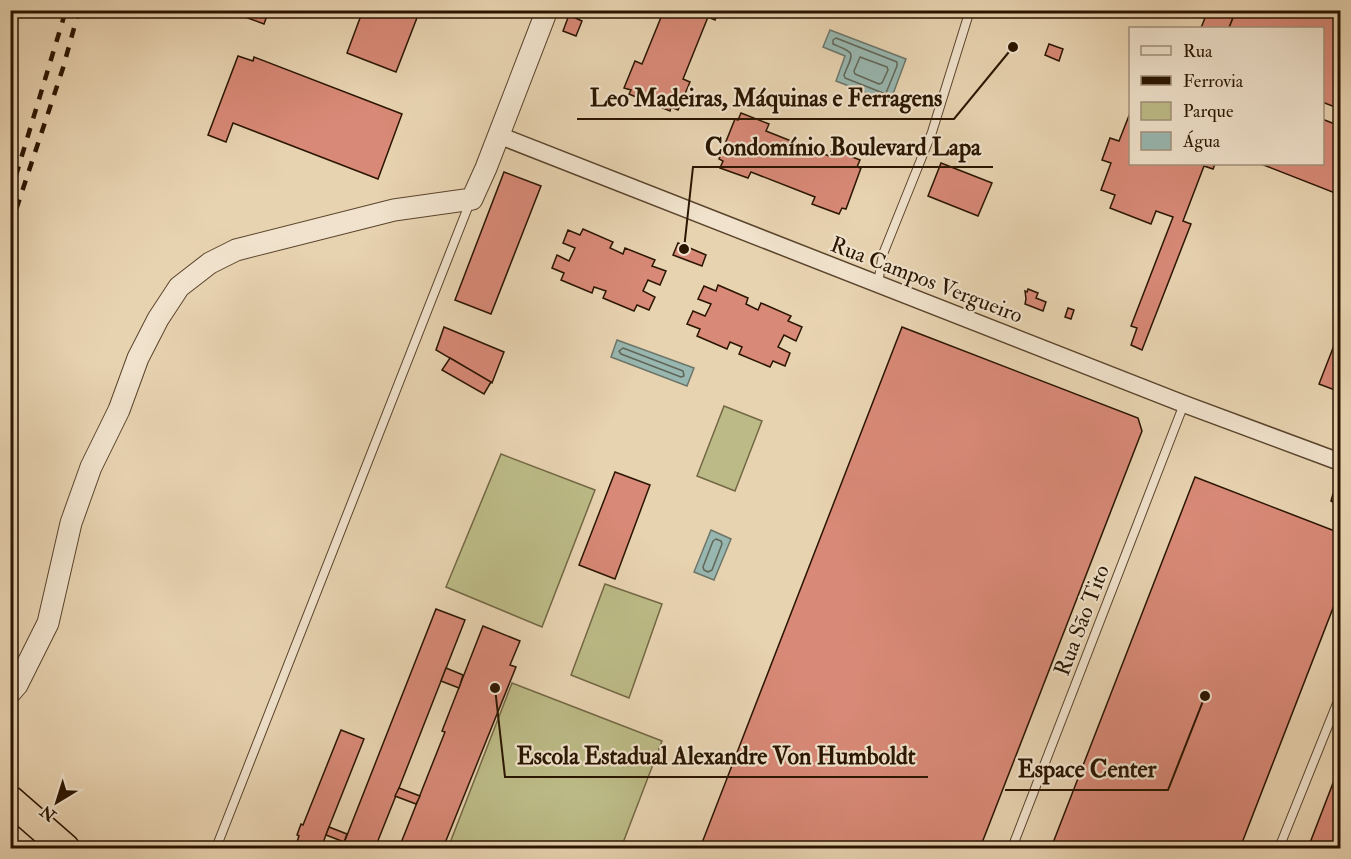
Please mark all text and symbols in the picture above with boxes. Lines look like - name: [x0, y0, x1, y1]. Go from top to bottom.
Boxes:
- legend: [1129, 27, 1324, 165]
- text: Rua: [1183, 40, 1213, 63]
- text: Ferrovia: [1183, 70, 1244, 93]
- callout: Leo Madeiras, Máquinas e Ferragens: [577, 77, 954, 119]
- text: Leo Madeiras, Máquinas e Ferragens: [590, 83, 942, 114]
- text: Parque: [1183, 100, 1234, 123]
- callout: Condomínio Boulevard Lapa: [693, 125, 993, 167]
- text: Água: [1182, 130, 1221, 153]
- text: Condomínio Boulevard Lapa: [705, 132, 982, 163]
- street label: Rua Campos Vergueiro: [826, 230, 1027, 330]
- street label: Rua São Tito: [1048, 561, 1116, 680]
- callout: Escola Estadual Alexandre Von Humboldt: [505, 735, 928, 777]
- text: Escola Estadual Alexandre Von Humboldt: [516, 741, 916, 772]
- callout: Espace Center: [1005, 748, 1168, 790]
- text: Espace Center: [1018, 754, 1157, 785]
- north arrow: [27, 772, 87, 832]
- text: N: [36, 800, 61, 826]

